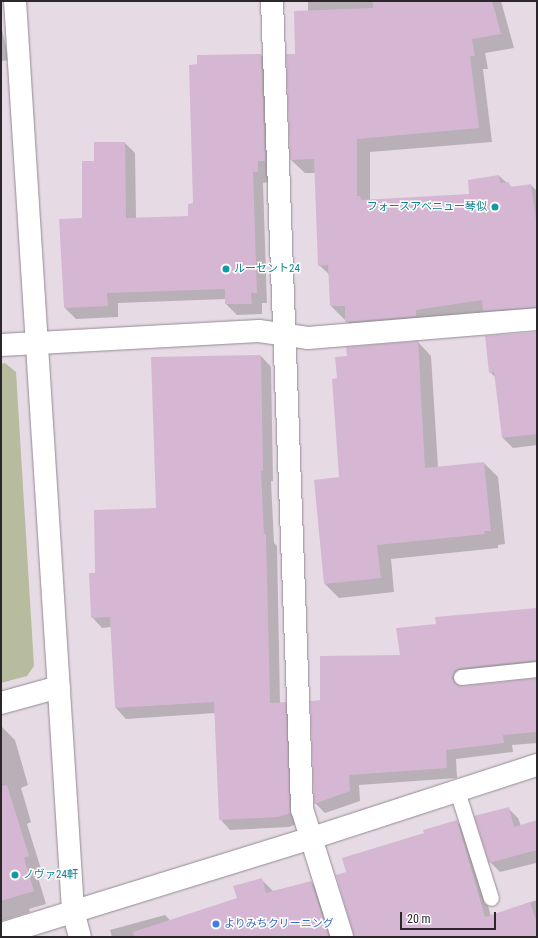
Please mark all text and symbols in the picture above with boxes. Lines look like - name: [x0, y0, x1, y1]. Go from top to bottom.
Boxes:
- place label: フォースアベニュー琴似: [366, 200, 487, 214]
- marker: フォースアベニュー琴似: [490, 202, 500, 212]
- place label: ルーセント24: [234, 262, 300, 276]
- marker: ルーセント24: [221, 264, 231, 274]
- place label: ノヴァ24軒: [23, 868, 78, 882]
- marker: ノヴァ24軒: [10, 870, 20, 880]
- scale bar: [402, 904, 498, 930]
- text: 20 m: [407, 912, 431, 926]
- place label: よりみちクリーニング: [224, 917, 334, 931]
- marker: よりみちクリーニング: [211, 919, 221, 929]

